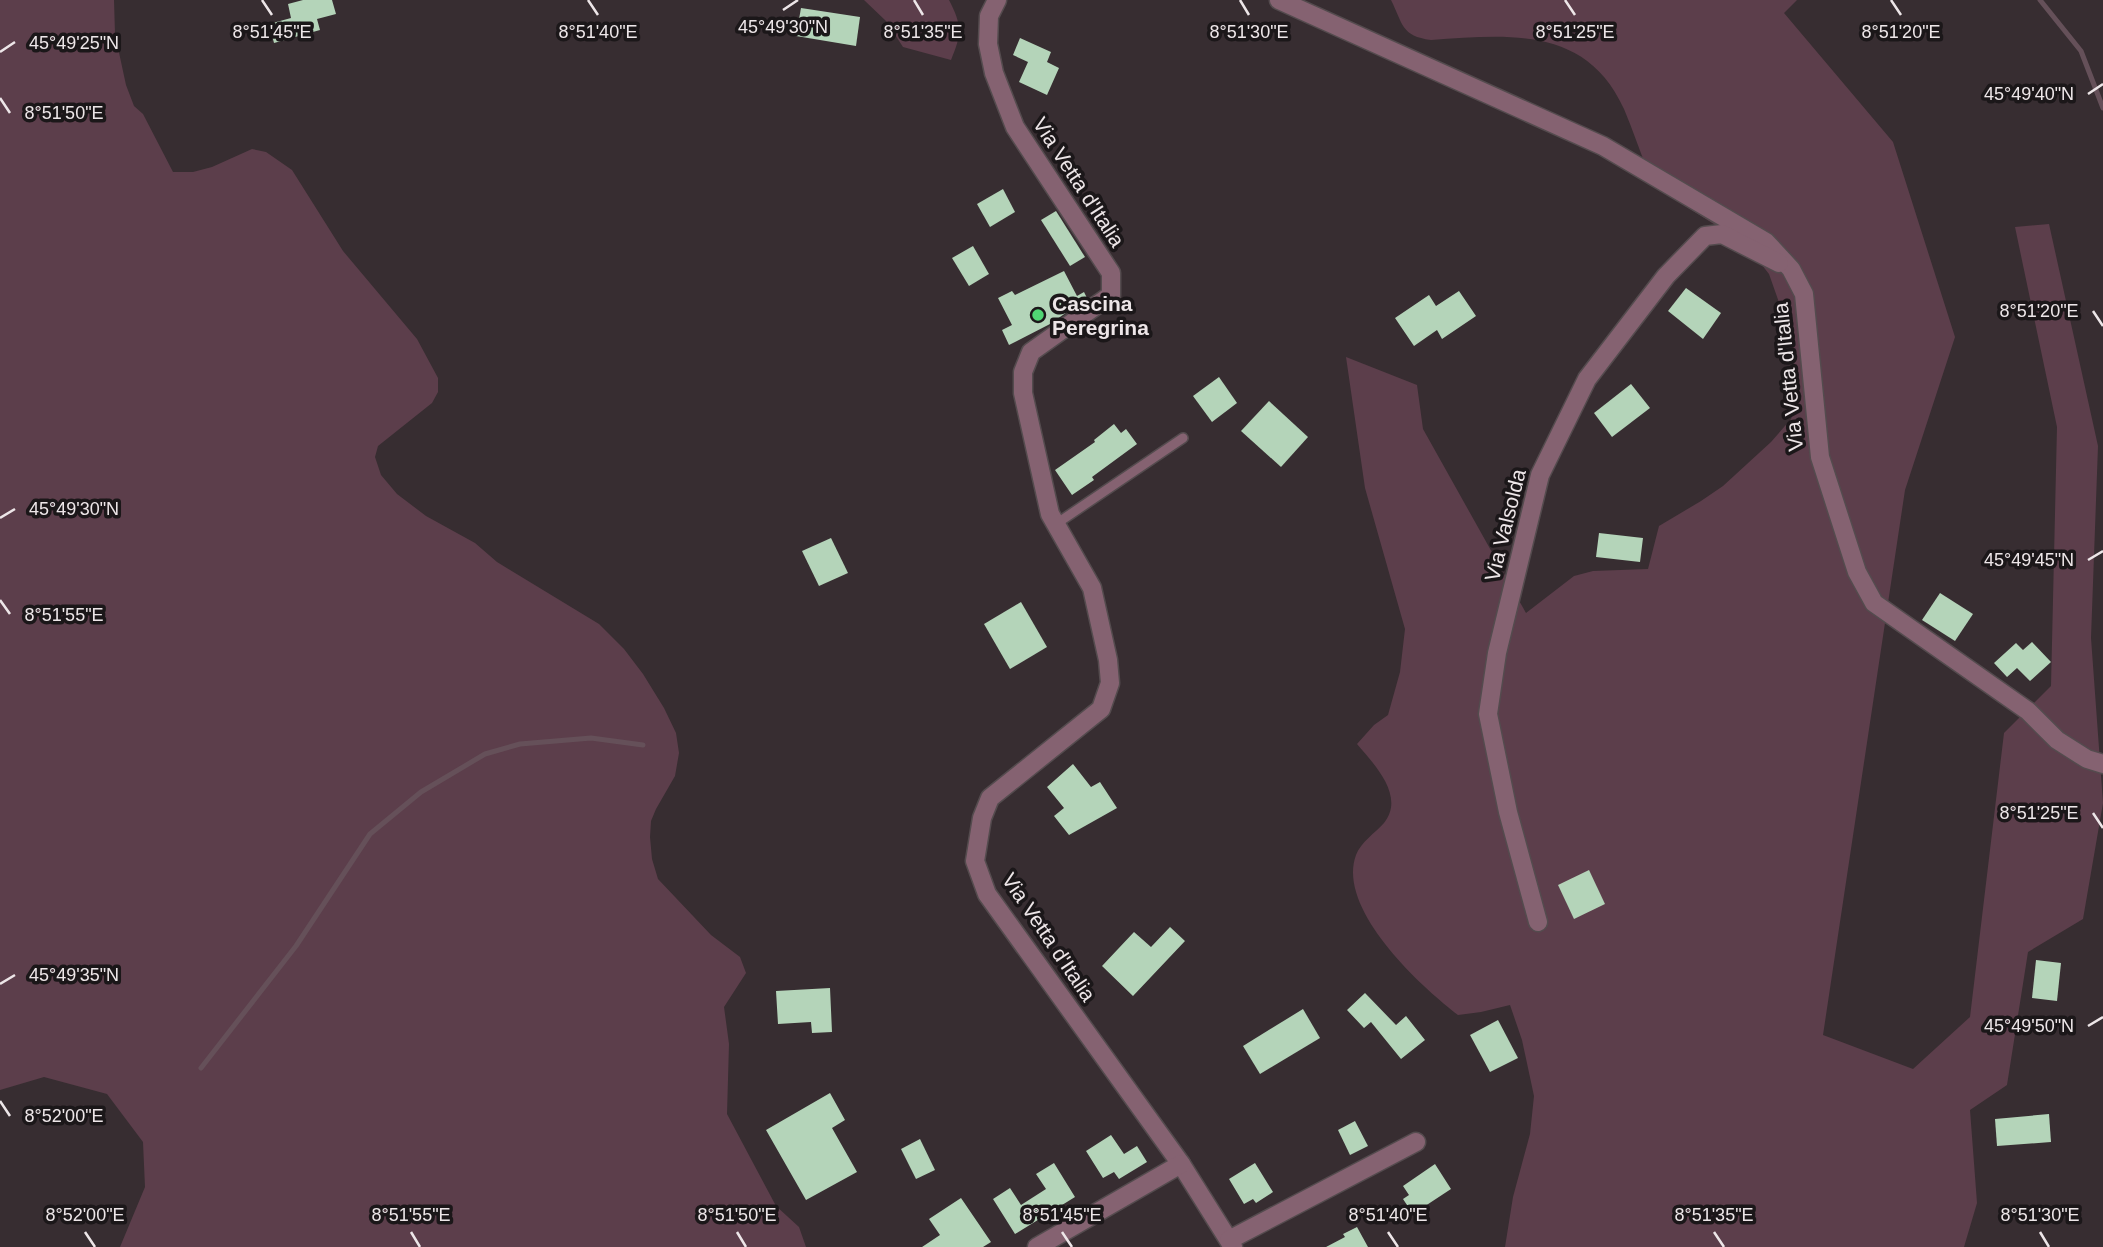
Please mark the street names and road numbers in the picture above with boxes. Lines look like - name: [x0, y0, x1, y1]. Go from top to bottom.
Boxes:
- street label: Via Vetta d'Italia: [1029, 113, 1130, 251]
- street label: Via Vetta d'Italia: [1769, 301, 1807, 453]
- street label: Via Valsolda: [1480, 466, 1530, 583]
- street label: Via Vetta d'Italia: [998, 869, 1101, 1006]

